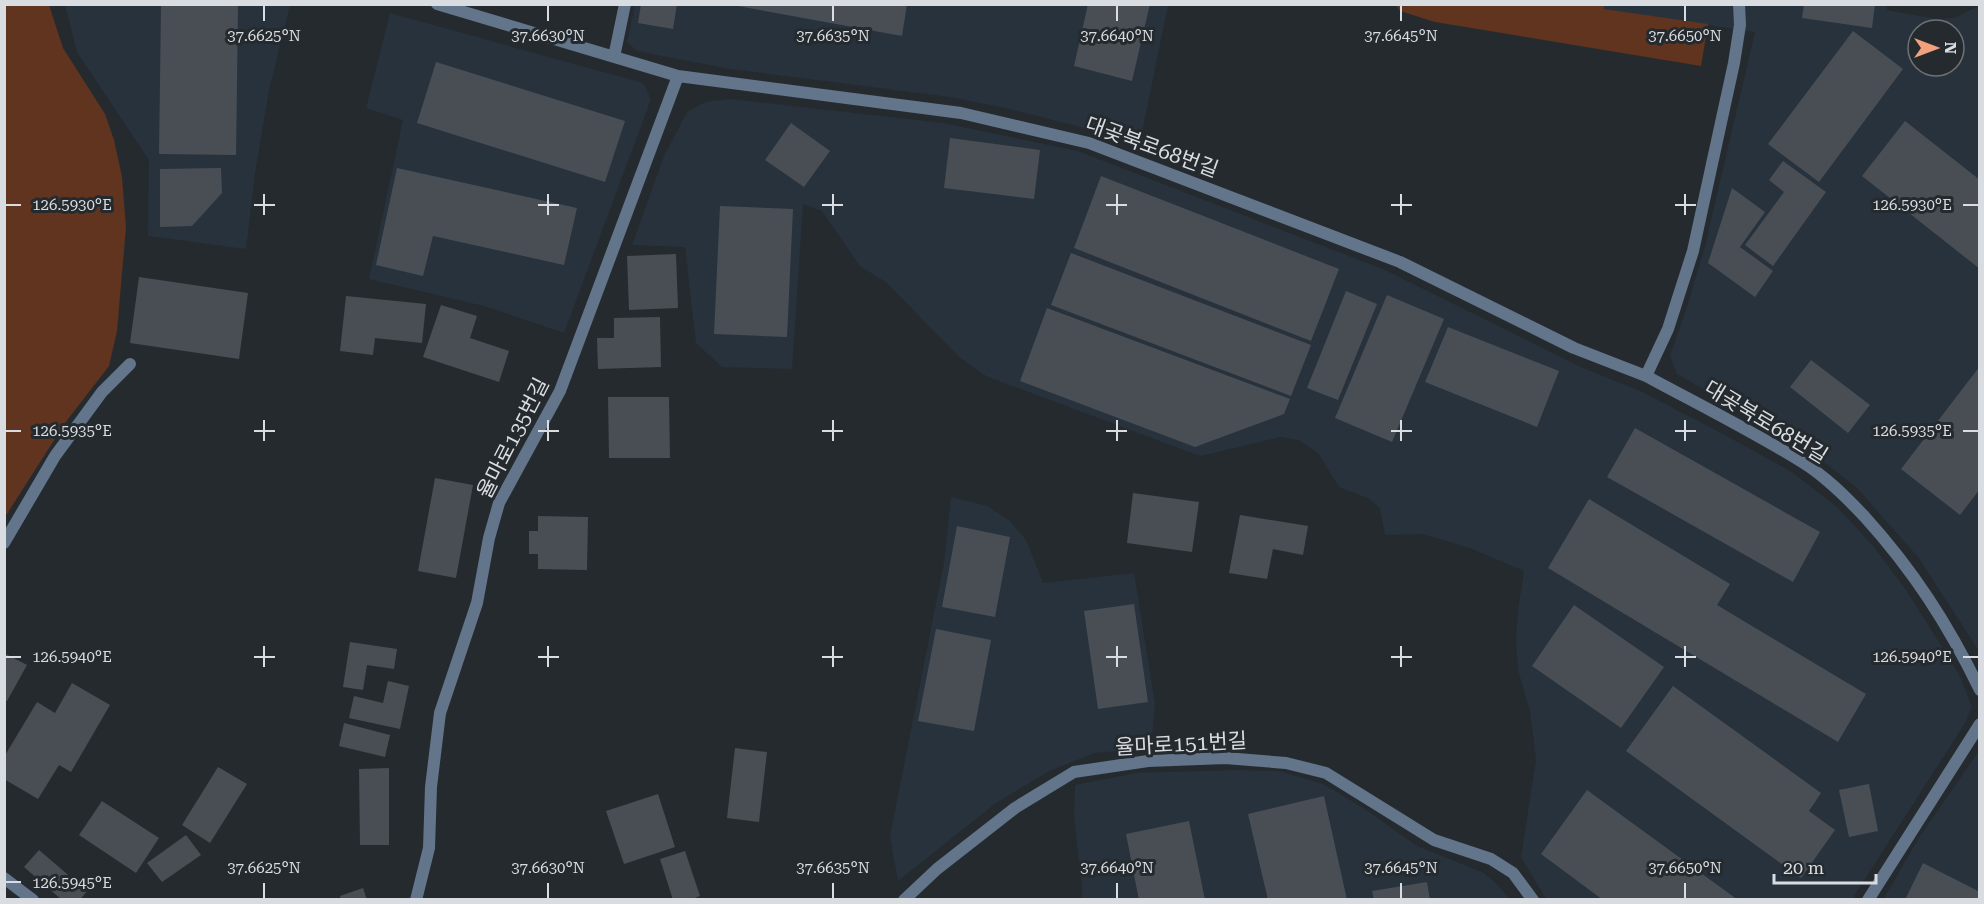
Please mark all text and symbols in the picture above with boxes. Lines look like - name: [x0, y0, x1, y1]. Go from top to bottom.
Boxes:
- north arrow: [1906, 18, 1966, 78]
- text: 37.6625°N: [227, 27, 301, 45]
- text: 37.6630°N: [511, 27, 585, 45]
- text: 37.6635°N: [796, 27, 870, 45]
- text: 37.6640°N: [1080, 27, 1154, 45]
- text: 37.6645°N: [1364, 27, 1438, 45]
- text: 37.6650°N: [1648, 27, 1722, 45]
- text: N: [1941, 42, 1960, 54]
- street label: 대곶북로68번길: [1082, 112, 1222, 182]
- text: 126.5930°E: [32, 196, 112, 214]
- text: 126.5930°E: [1872, 196, 1952, 214]
- street label: 율마로135번길: [472, 374, 554, 502]
- street label: 대곶북로68번길: [1700, 376, 1832, 468]
- text: 126.5935°E: [32, 422, 112, 440]
- text: 126.5935°E: [1872, 422, 1952, 440]
- text: 126.5940°E: [32, 648, 112, 666]
- text: 126.5940°E: [1872, 648, 1952, 666]
- street label: 율마로151번길: [1115, 729, 1247, 759]
- scale bar: [1774, 847, 1876, 885]
- text: 20 m: [1783, 857, 1824, 878]
- text: 37.6625°N: [227, 859, 301, 877]
- text: 37.6630°N: [511, 859, 585, 877]
- text: 37.6635°N: [796, 859, 870, 877]
- text: 37.6640°N: [1080, 859, 1154, 877]
- text: 37.6645°N: [1364, 859, 1438, 877]
- text: 37.6650°N: [1648, 859, 1722, 877]
- text: 126.5945°E: [32, 874, 112, 892]

